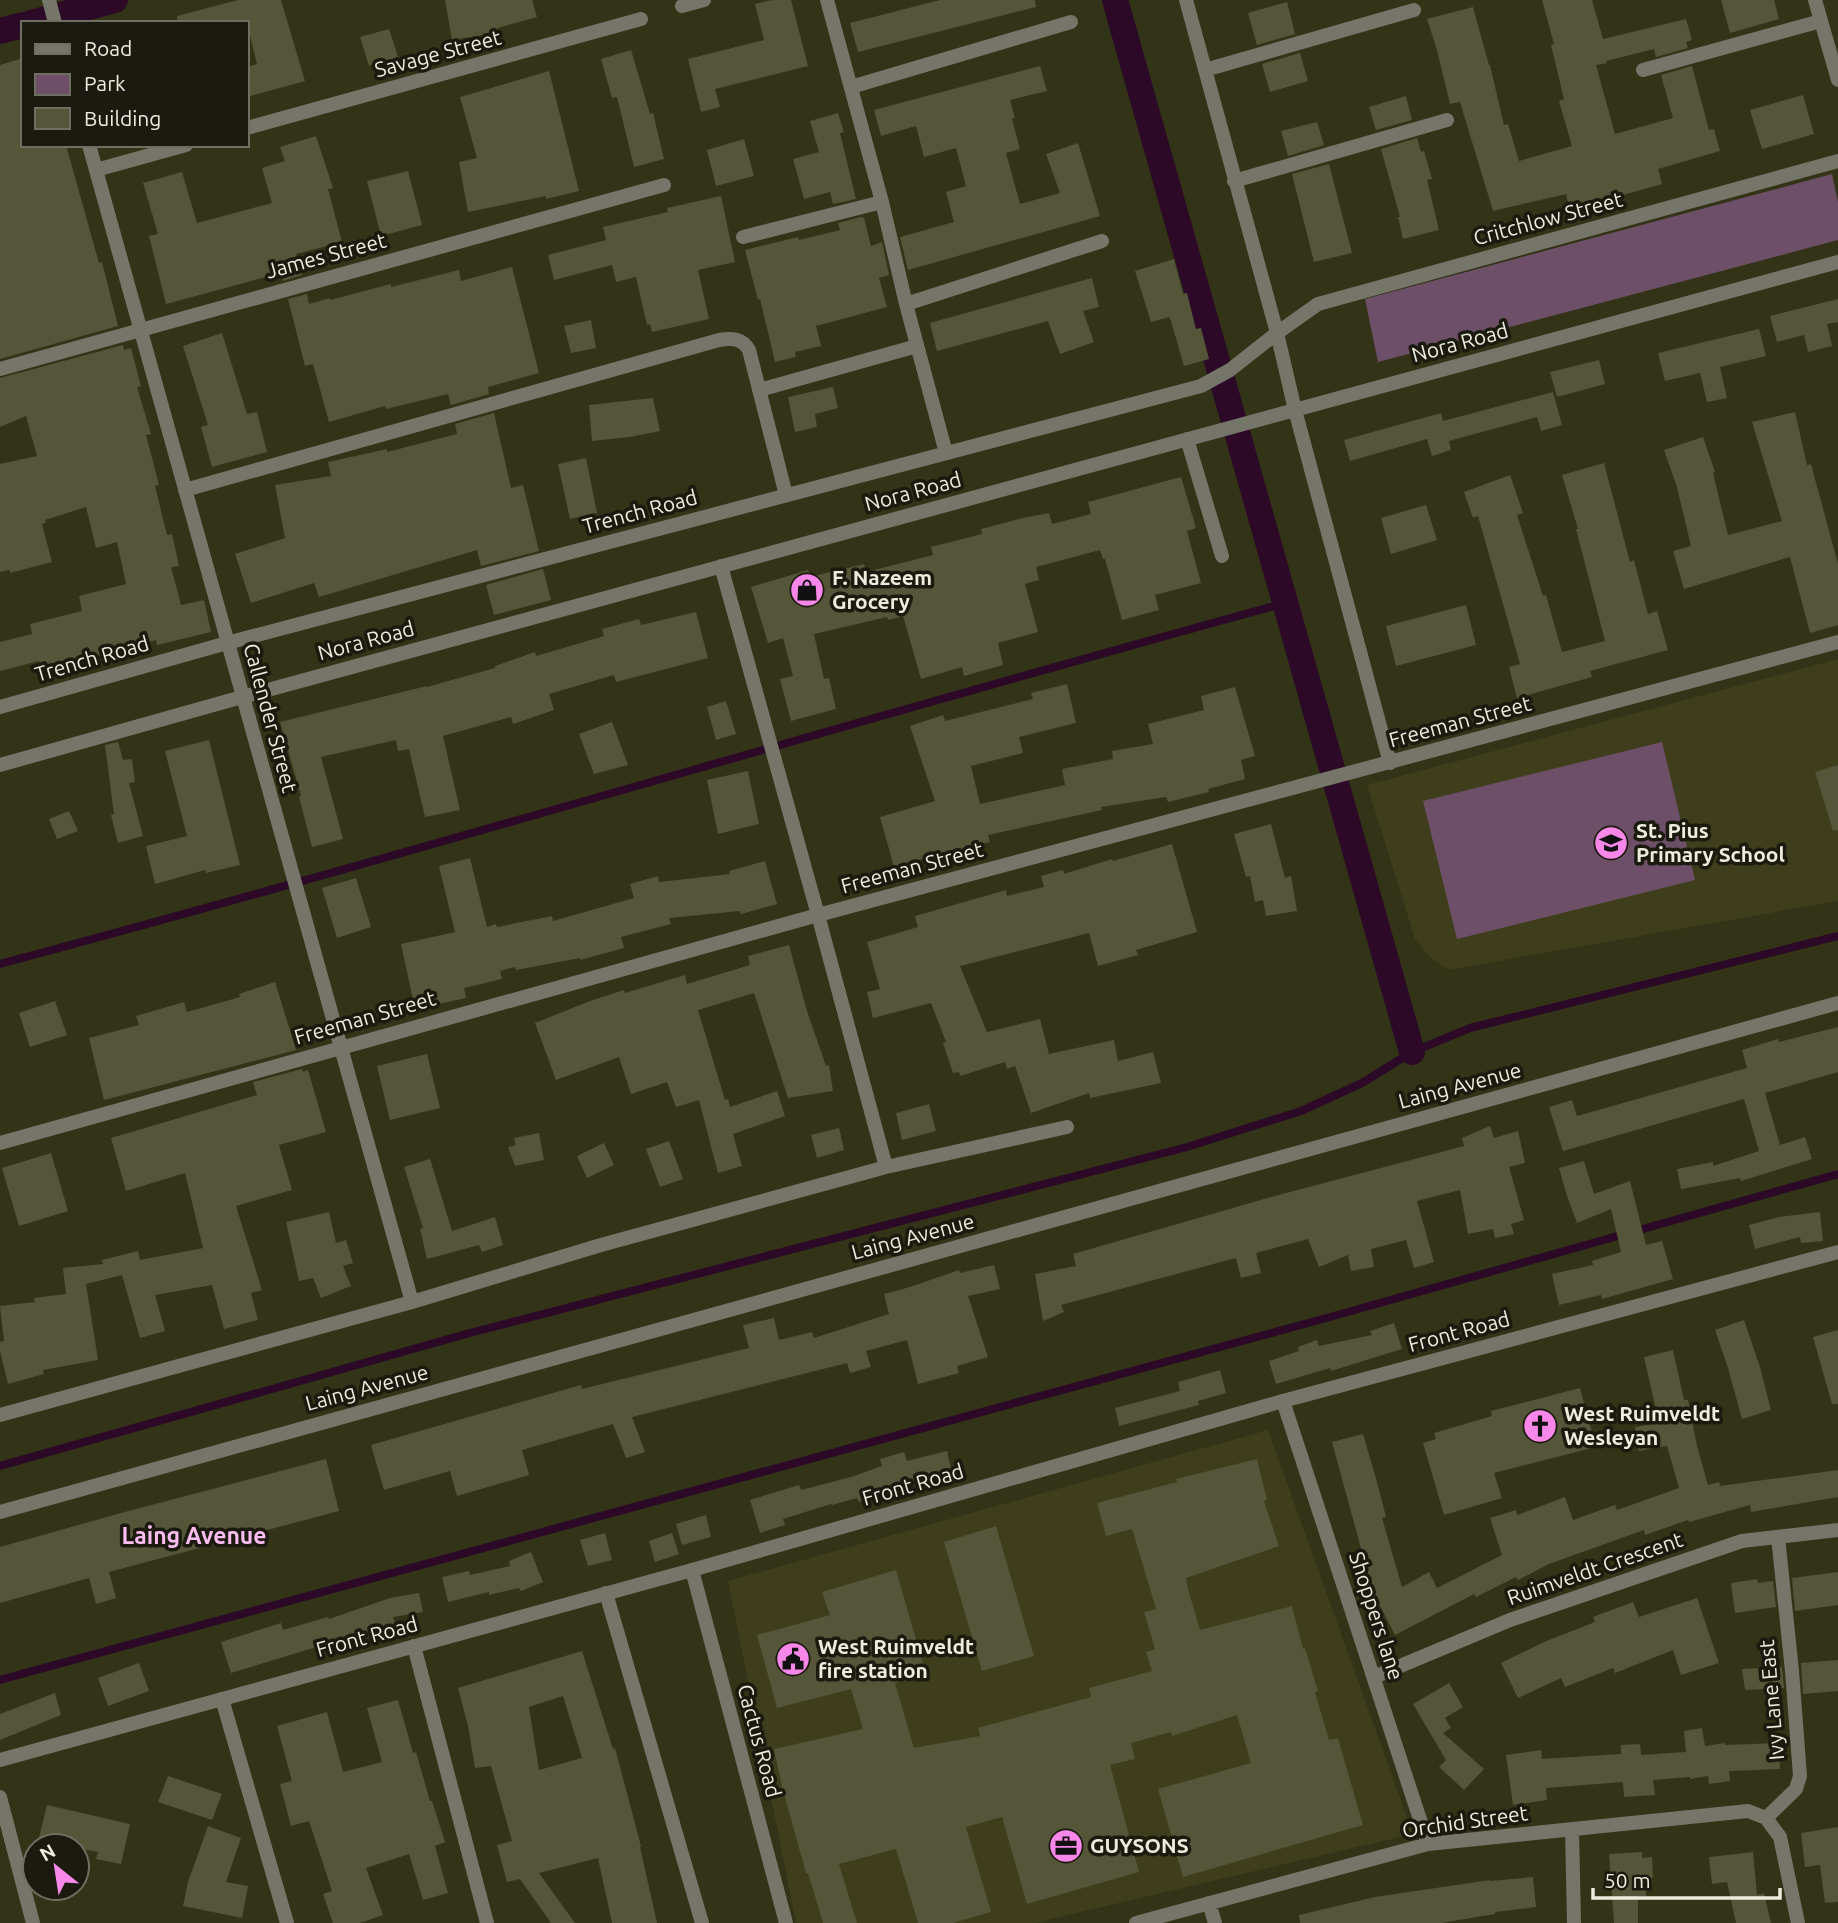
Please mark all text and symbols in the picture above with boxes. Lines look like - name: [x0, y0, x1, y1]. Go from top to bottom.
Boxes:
- legend: [21, 21, 248, 147]
- street label: Savage Street: [372, 25, 504, 81]
- text: Road: [84, 36, 132, 60]
- text: Park: [84, 71, 126, 95]
- text: Building: [84, 106, 161, 130]
- street label: Critchlow Street: [1471, 187, 1625, 249]
- street label: James Street: [263, 227, 388, 283]
- street label: Nora Road: [1409, 318, 1511, 366]
- street label: Nora Road: [862, 467, 964, 515]
- street label: Trench Road: [580, 484, 700, 538]
- place label: F. Nazeem Grocery: [832, 565, 932, 613]
- shop icon: F. Nazeem Grocery: [788, 571, 826, 609]
- street label: Nora Road: [315, 616, 417, 664]
- street label: Trench Road: [32, 630, 151, 686]
- street label: Callender Street: [240, 640, 302, 795]
- street label: Freeman Street: [1386, 691, 1533, 752]
- place label: St. Pius Primary School: [1636, 818, 1785, 866]
- school or university icon: St. Pius Primary School: [1592, 824, 1630, 862]
- street label: Freeman Street: [838, 837, 985, 898]
- street label: Freeman Street: [291, 985, 438, 1049]
- street label: Laing Avenue: [1396, 1057, 1524, 1113]
- street label: Laing Avenue: [849, 1208, 977, 1264]
- street label: Front Road: [1405, 1306, 1512, 1356]
- street label: Laing Avenue: [303, 1359, 431, 1415]
- place label: West Ruimveldt Wesleyan: [1564, 1401, 1720, 1449]
- church icon: West Ruimveldt Wesleyan: [1521, 1407, 1559, 1445]
- street label: Front Road: [859, 1458, 966, 1510]
- district label: Laing Avenue: [121, 1523, 267, 1548]
- street label: Ruimveldt Crescent: [1504, 1527, 1686, 1609]
- street label: Shoppers lane: [1345, 1549, 1409, 1683]
- street label: Front Road: [313, 1611, 420, 1661]
- place label: West Ruimveldt fire station: [818, 1634, 974, 1682]
- street label: Ivy Lane East: [1754, 1639, 1788, 1761]
- public building icon: West Ruimveldt fire station: [774, 1640, 812, 1678]
- street label: Cactus Road: [733, 1682, 787, 1800]
- street label: Orchid Street: [1400, 1800, 1529, 1842]
- office icon: GUYSONS: [1047, 1827, 1085, 1865]
- north arrow: [21, 1832, 91, 1902]
- place label: GUYSONS: [1090, 1833, 1189, 1857]
- text: N: [36, 1839, 59, 1865]
- scale bar: [1593, 1856, 1780, 1900]
- text: 50 m: [1604, 1868, 1651, 1892]

